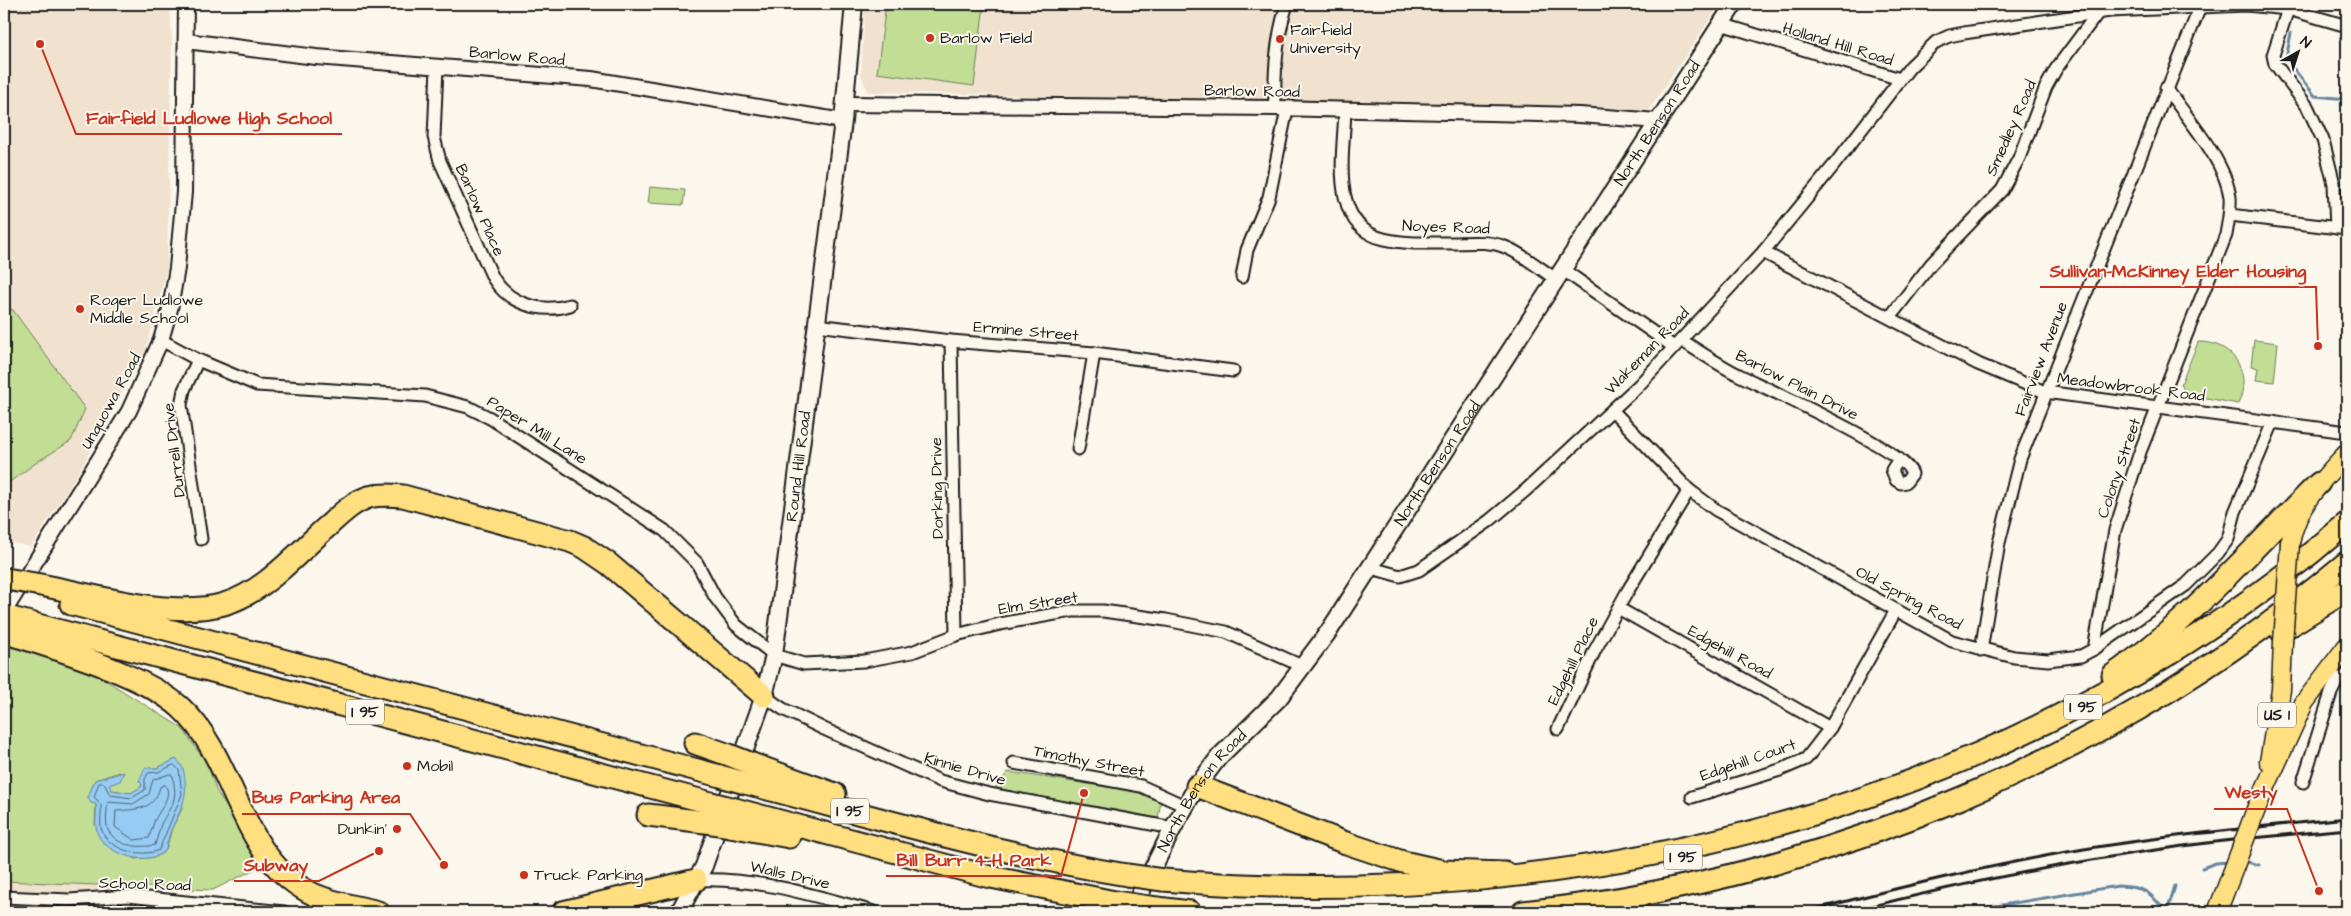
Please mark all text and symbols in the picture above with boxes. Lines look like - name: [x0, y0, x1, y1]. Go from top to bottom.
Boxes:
- street label: Holland Hill Road: [1780, 17, 1896, 71]
- place label: Fairfield University: [1290, 19, 1361, 60]
- place label: Barlow Field: [940, 27, 1032, 49]
- north arrow: [2274, 28, 2324, 78]
- marker: Barlow Field: [924, 32, 936, 44]
- text: N: [2296, 32, 2315, 53]
- marker: Fairfield University: [1274, 33, 1286, 45]
- street label: Barlow Road: [468, 41, 566, 71]
- street label: North Benson Road: [1608, 56, 1706, 190]
- street label: Smedley Road: [1980, 77, 2043, 180]
- street label: Barlow Road: [1204, 79, 1300, 103]
- callout: Fairfield Ludlowe High School: [76, 101, 342, 134]
- text: Fairfield Ludlowe High School: [86, 106, 332, 132]
- street label: Barlow Place: [450, 160, 510, 260]
- street label: Noyes Road: [1402, 214, 1490, 241]
- callout: Sullivan-McKinney Elder Housing: [2040, 254, 2316, 287]
- text: Sullivan-McKinney Elder Housing: [2049, 259, 2307, 285]
- place label: Roger Ludlowe Middle School: [90, 289, 203, 329]
- street label: Fairview Avenue: [2009, 298, 2073, 420]
- marker: Roger Ludlowe Middle School: [74, 303, 86, 315]
- street label: Wakeman Road: [1600, 303, 1694, 399]
- street label: Ermine Street: [972, 315, 1080, 347]
- street label: Barlow Plain Drive: [1732, 344, 1863, 426]
- street label: Unquowa Road: [76, 349, 146, 453]
- street label: Meadowbrook Road: [2056, 367, 2206, 407]
- street label: Paper Mill Lane: [483, 390, 592, 470]
- street label: North Benson Road: [1389, 397, 1486, 530]
- street label: Durrell Drive: [157, 401, 191, 498]
- street label: Round Hill Road: [780, 410, 816, 523]
- street label: Colony Street: [2092, 415, 2148, 521]
- street label: Dorking Drive: [925, 437, 950, 539]
- street label: Old Spring Road: [1851, 561, 1966, 636]
- street label: Elm Street: [997, 586, 1080, 620]
- street label: Edgehill Place: [1542, 613, 1605, 709]
- street label: Edgehill Road: [1683, 620, 1776, 685]
- road number: I 95: [2064, 694, 2102, 720]
- road number: I 95: [346, 700, 384, 724]
- road number: US 1: [2258, 702, 2296, 728]
- street label: North Benson Road: [1152, 725, 1251, 856]
- street label: Edgehill Court: [1697, 733, 1800, 788]
- street label: Timothy Street: [1031, 739, 1147, 784]
- street label: Kinnie Drive: [922, 747, 1009, 791]
- place label: Mobil: [417, 755, 453, 777]
- marker: Mobil: [401, 760, 413, 772]
- callout: Westy: [2214, 776, 2287, 809]
- text: Westy: [2224, 780, 2278, 806]
- callout: Bus Parking Area: [242, 781, 410, 814]
- text: Bus Parking Area: [252, 785, 401, 811]
- road number: I 95: [831, 798, 869, 824]
- place label: Dunkin': [338, 818, 387, 840]
- marker: Dunkin': [391, 823, 403, 835]
- callout: Bill Burr 4-H Park: [886, 843, 1061, 876]
- road number: I 95: [1664, 844, 1702, 870]
- callout: Subway: [234, 848, 319, 881]
- text: Bill Burr 4-H Park: [897, 848, 1052, 873]
- text: Subway: [243, 853, 308, 879]
- street label: Walls Drive: [748, 855, 832, 895]
- place label: Truck Parking: [534, 864, 643, 887]
- marker: Truck Parking: [518, 869, 530, 881]
- street label: School Road: [99, 871, 191, 897]

